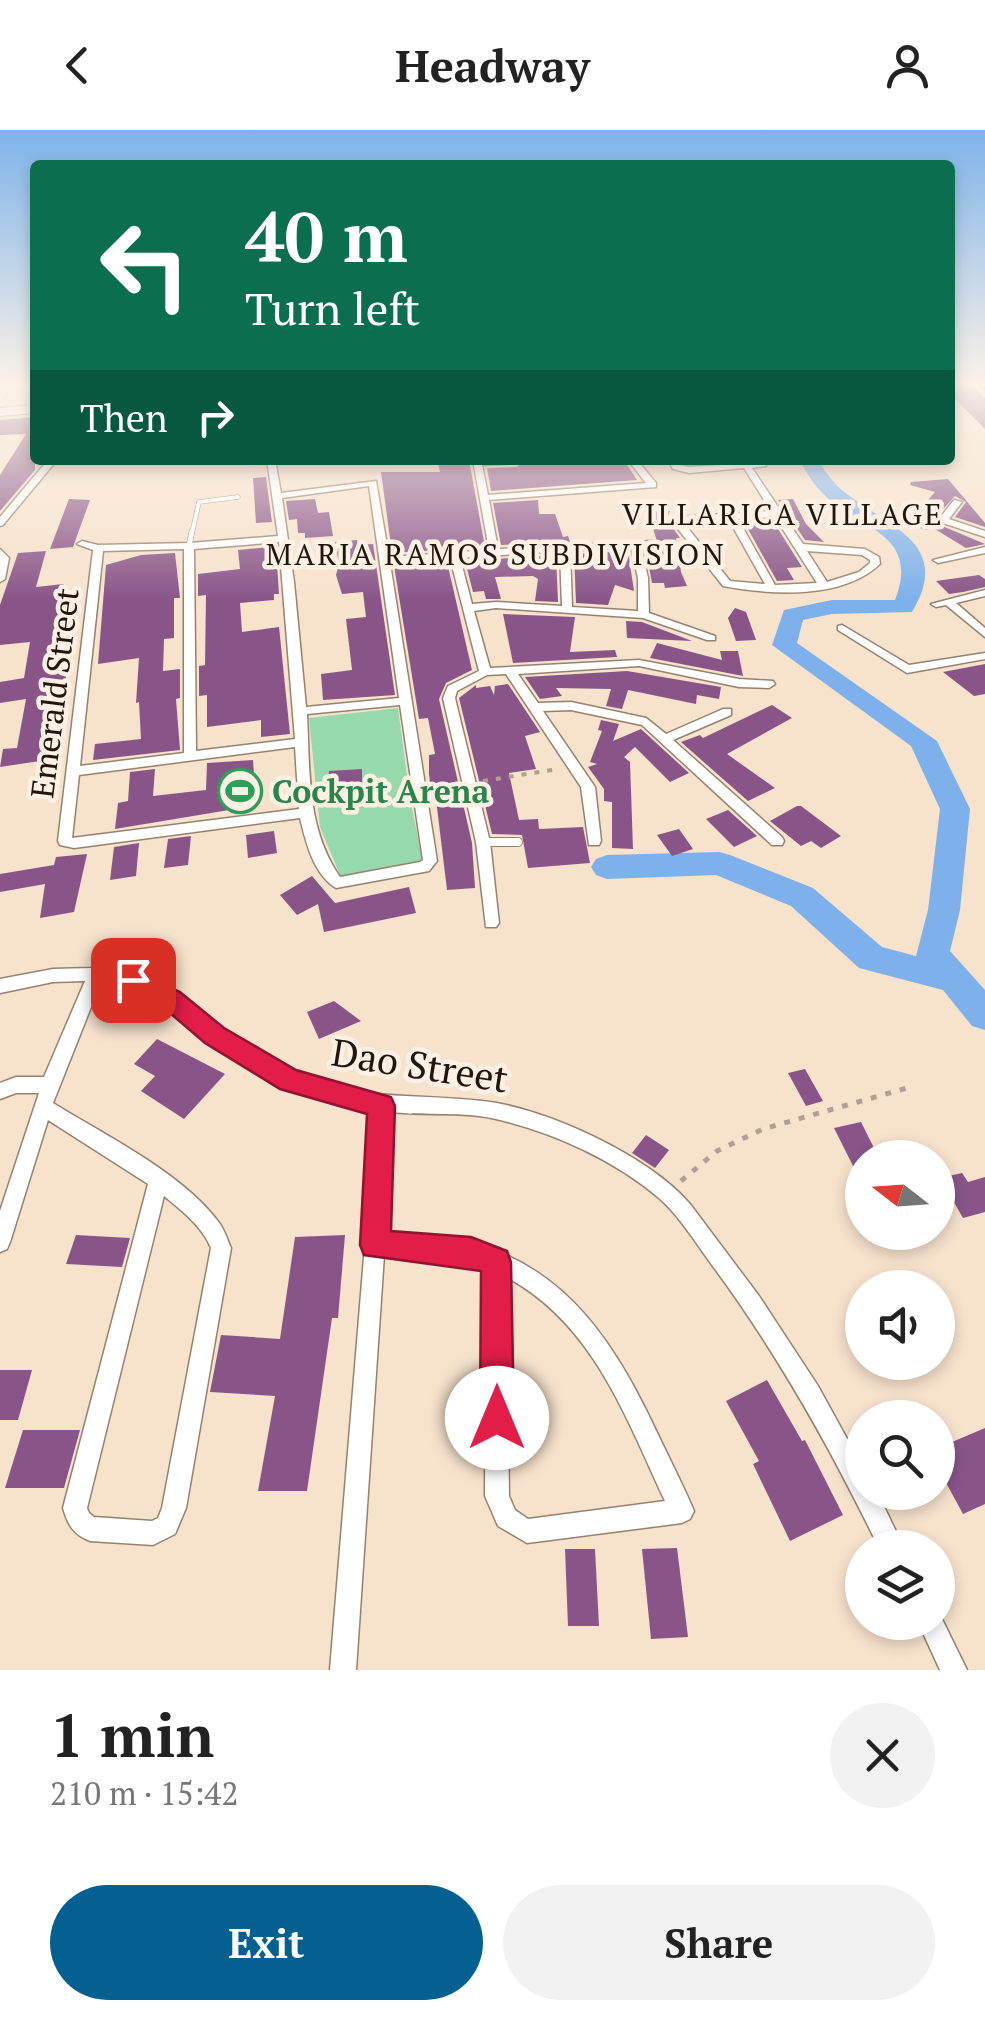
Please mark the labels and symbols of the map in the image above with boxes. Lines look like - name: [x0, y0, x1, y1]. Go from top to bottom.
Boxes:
- district label: VILLARICA VILLAGE: [622, 494, 944, 534]
- district label: MARIA RAMOS SUBDIVISION: [266, 534, 726, 574]
- street label: Emerald Street: [20, 585, 88, 800]
- sports icon: Cockpit Arena: [217, 768, 263, 814]
- place label: Cockpit Arena: [272, 770, 489, 812]
- pin: [91, 938, 176, 1023]
- street label: Dao Street: [328, 1026, 512, 1104]
- north arrow: [845, 1140, 955, 1250]
- position arrow: [445, 1366, 549, 1470]

